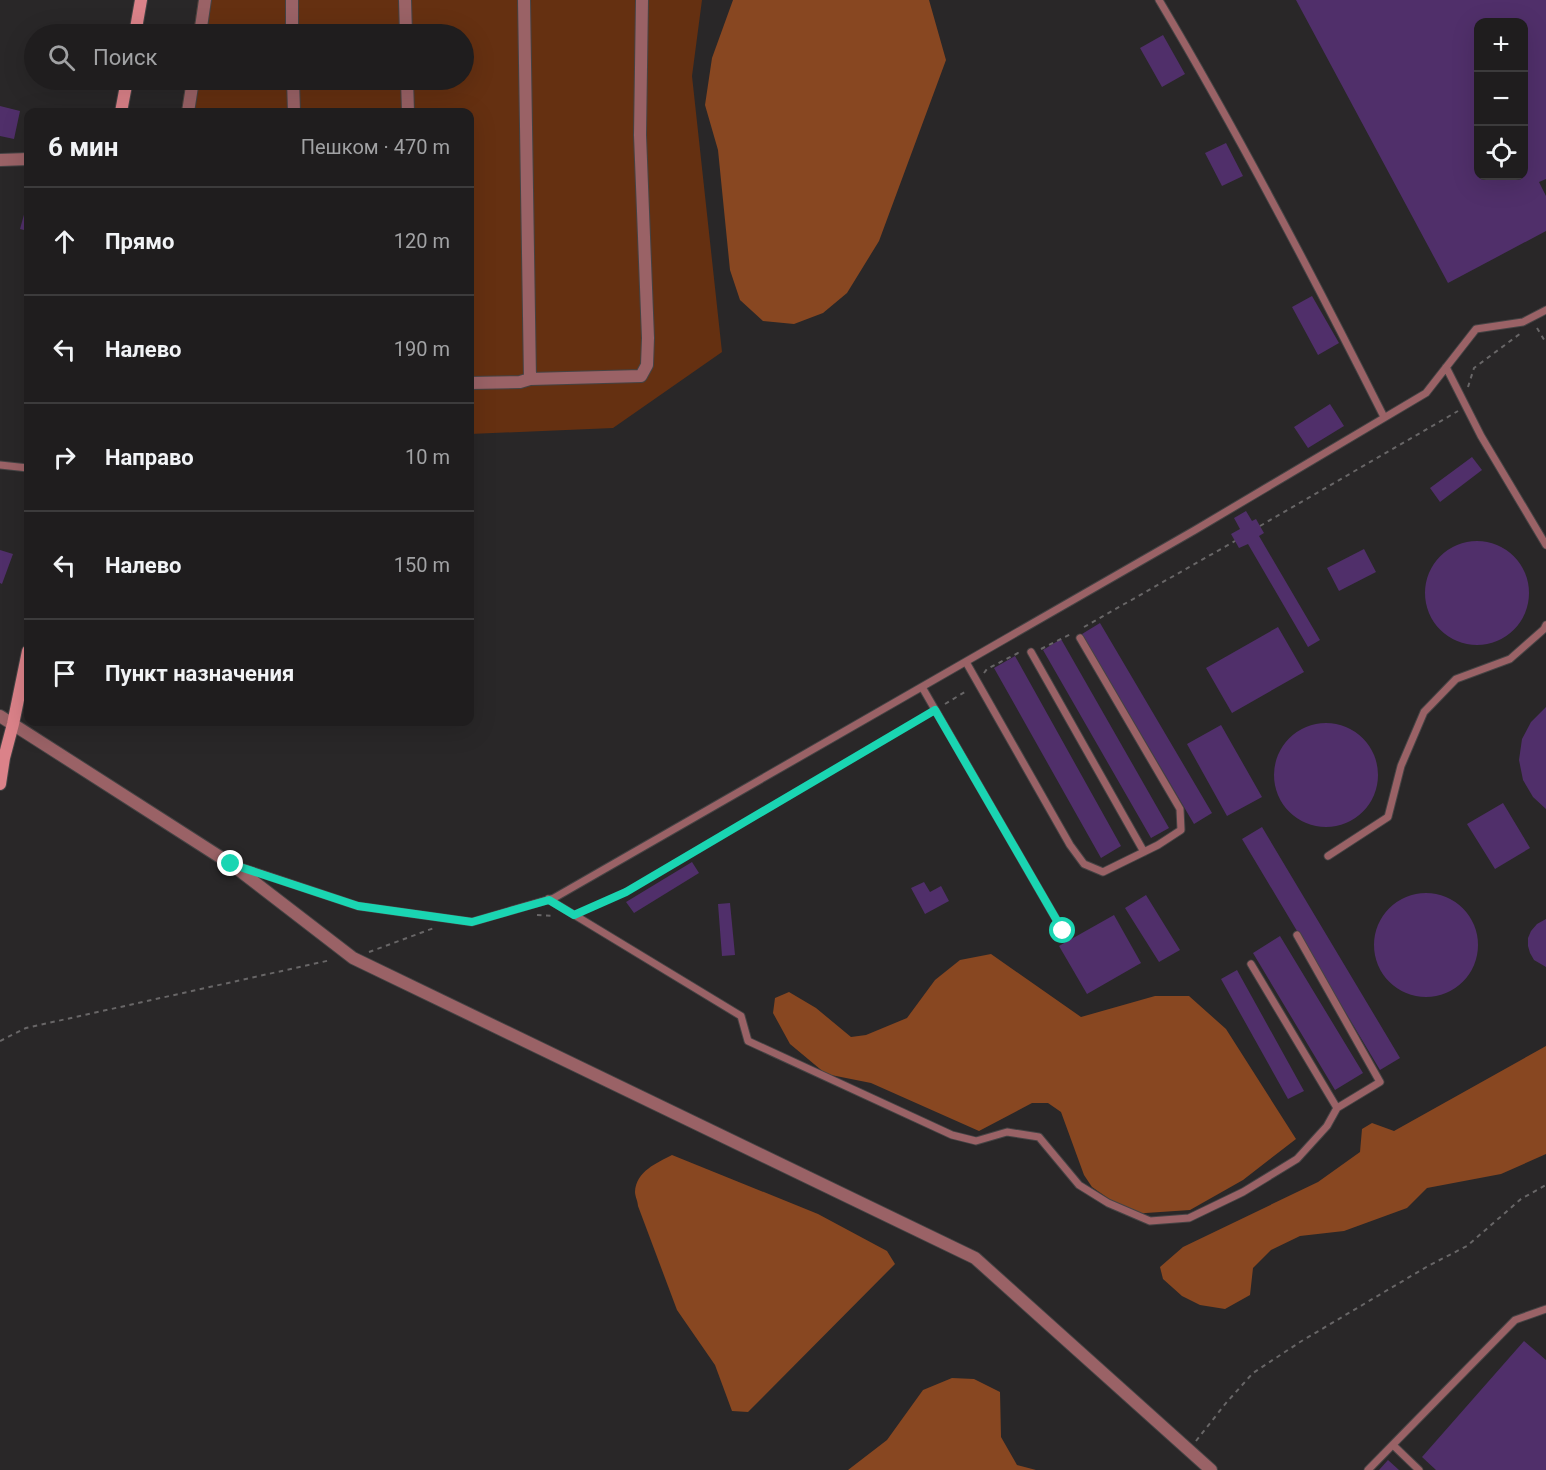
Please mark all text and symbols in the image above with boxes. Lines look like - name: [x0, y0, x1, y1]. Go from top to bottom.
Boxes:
- map controls: [1474, 18, 1528, 180]
- button: +: [1474, 18, 1528, 72]
- search box: [24, 24, 474, 90]
- icon: search: [45, 41, 78, 74]
- text: Поиск: [93, 45, 157, 70]
- button: −: [1474, 72, 1528, 126]
- button: locate: [1474, 126, 1528, 180]
- text: 6 мин: [48, 132, 119, 162]
- text: Пешком · 470 m: [301, 135, 450, 159]
- icon: ahead: [48, 225, 81, 258]
- text: Прямо: [105, 229, 174, 254]
- text: 120 m: [394, 229, 450, 253]
- icon: left: [48, 333, 81, 366]
- text: Налево: [105, 337, 182, 362]
- text: 190 m: [394, 337, 450, 361]
- icon: right: [48, 441, 81, 474]
- text: Направо: [105, 445, 194, 470]
- text: 10 m: [405, 445, 450, 469]
- icon: left: [48, 549, 81, 582]
- text: Налево: [105, 553, 182, 578]
- text: 150 m: [394, 553, 450, 577]
- icon: arrive: [48, 657, 81, 690]
- text: Пункт назначения: [105, 661, 294, 686]
- route end: [217, 850, 243, 876]
- route start: [1049, 917, 1075, 943]

